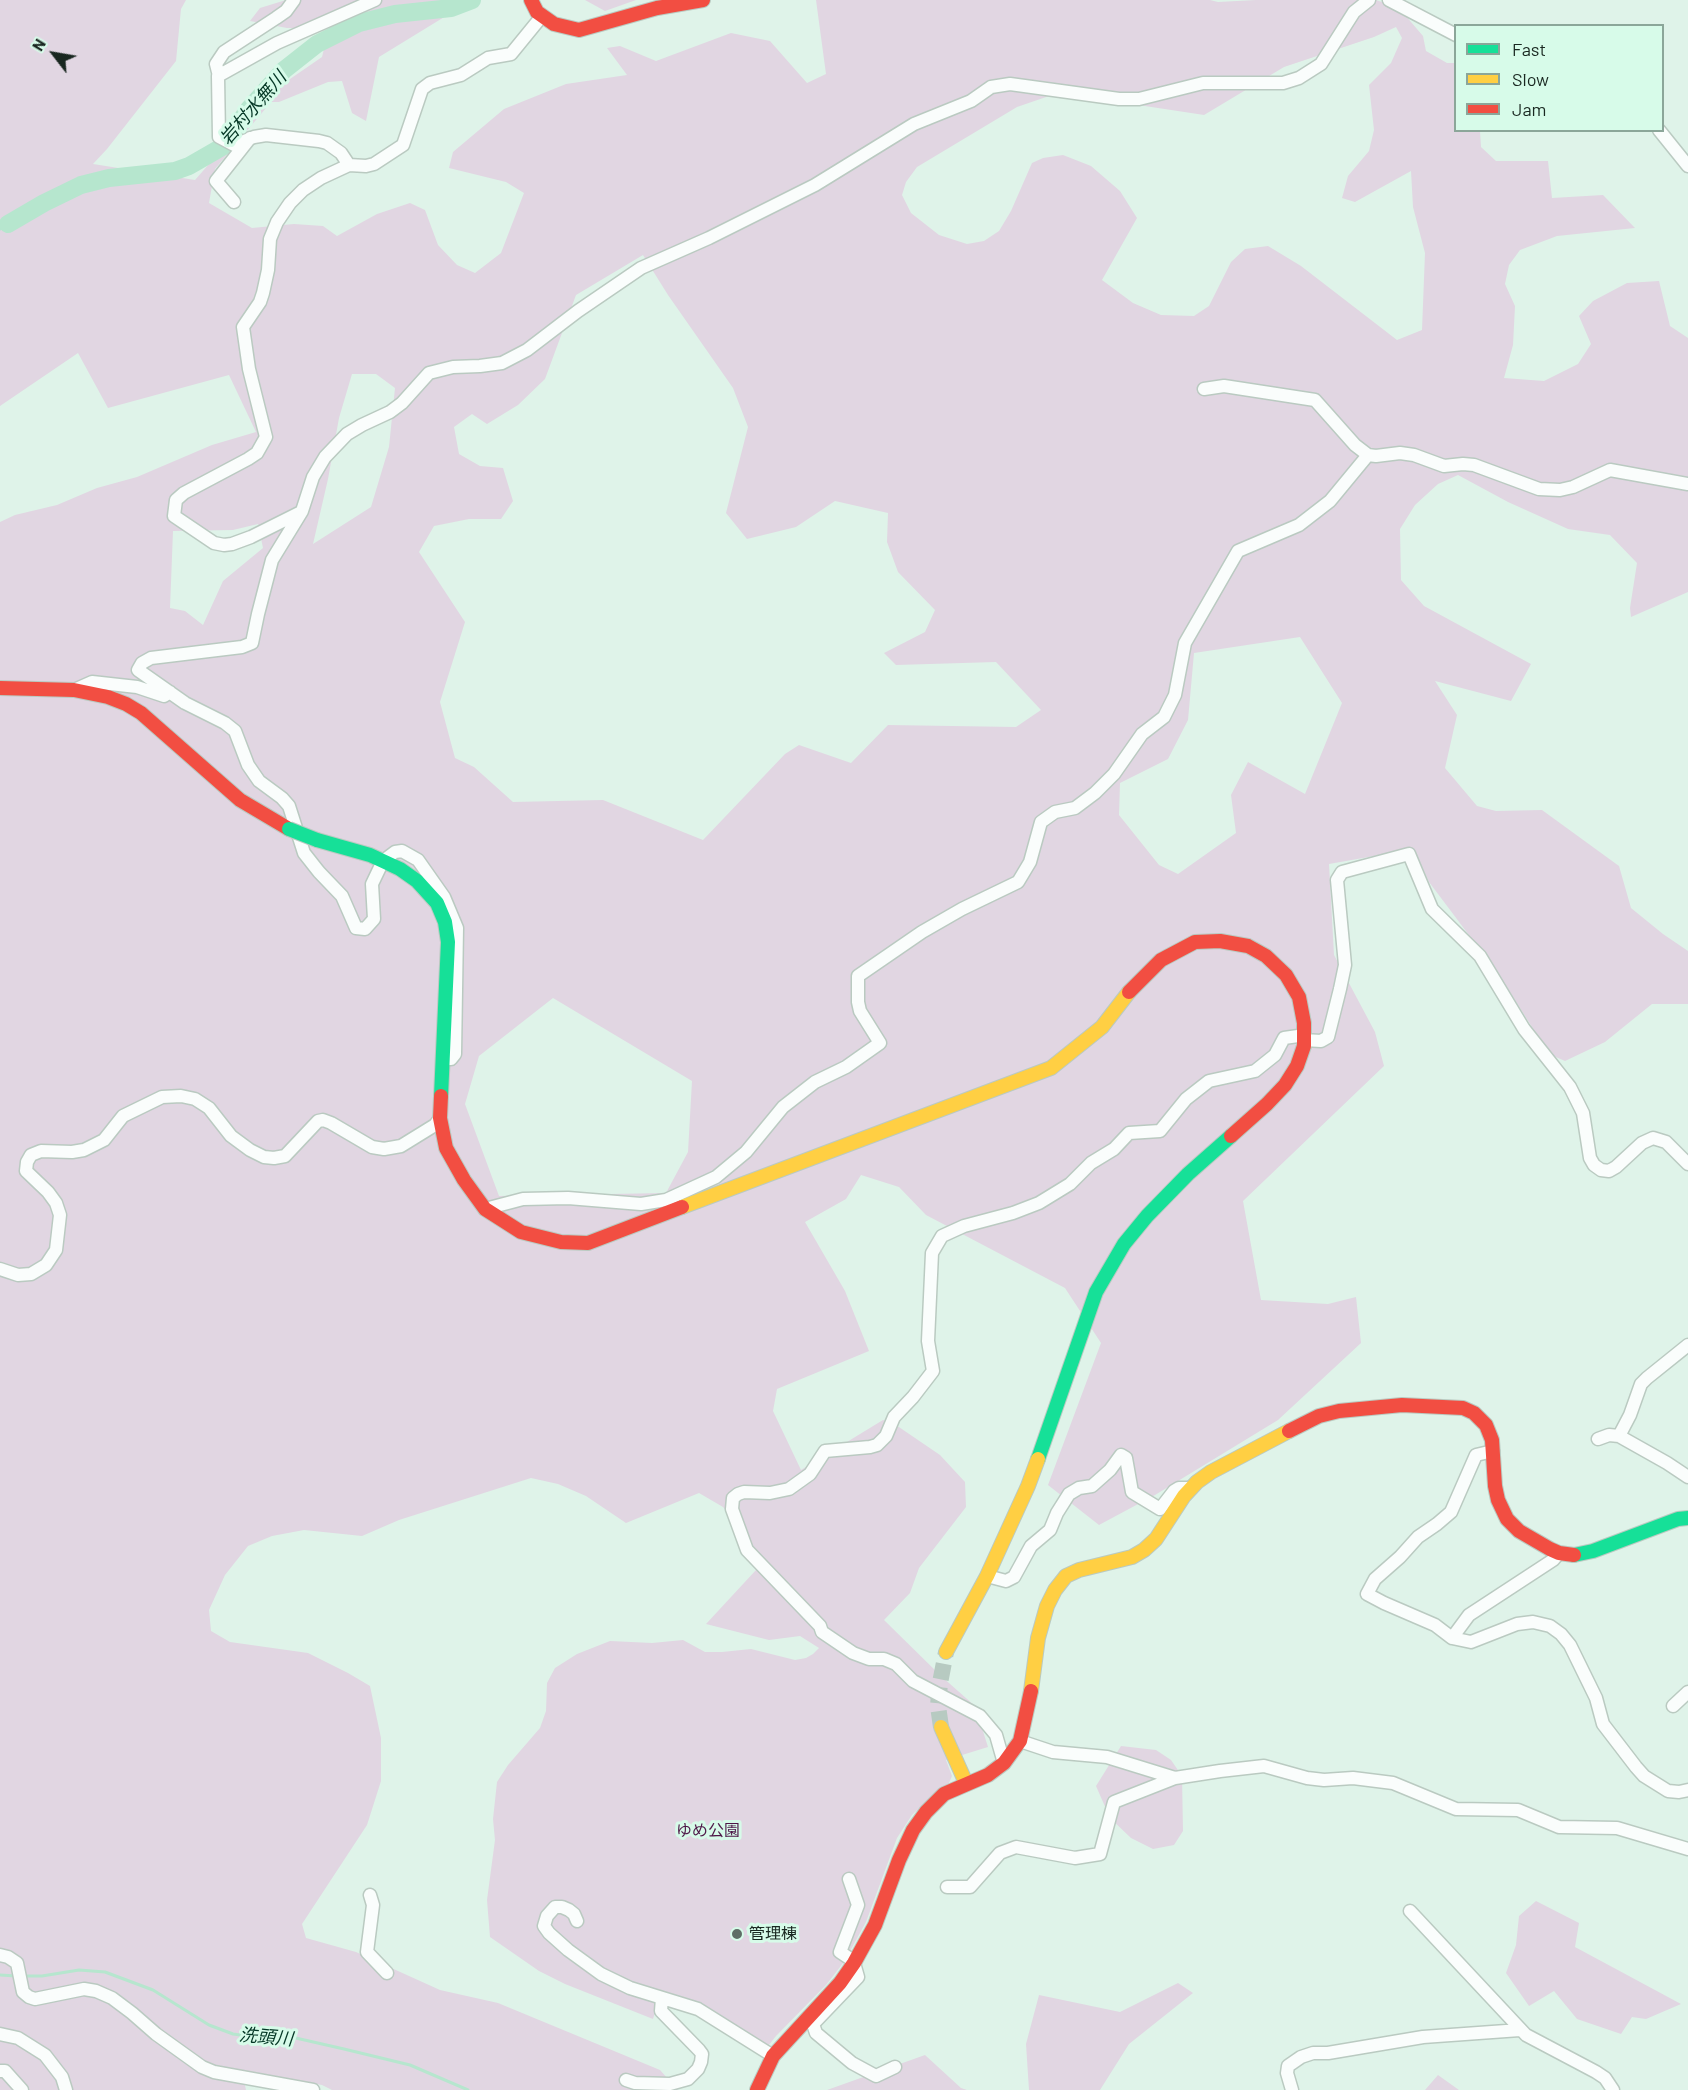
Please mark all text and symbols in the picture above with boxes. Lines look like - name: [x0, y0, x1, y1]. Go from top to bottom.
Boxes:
- north arrow: [24, 24, 84, 84]
- legend: [1454, 24, 1664, 132]
- text: N: [27, 35, 49, 54]
- text: Fast: [1512, 38, 1546, 60]
- water label: 岩村水無川: [215, 67, 291, 149]
- text: Slow: [1512, 68, 1549, 90]
- text: Jam: [1512, 98, 1546, 120]
- park label: ゆめ公園: [676, 1821, 740, 1841]
- place label: 管理棟: [749, 1924, 797, 1944]
- marker: 管理棟: [730, 1927, 744, 1941]
- water label: 洗頭川: [238, 2024, 294, 2050]

